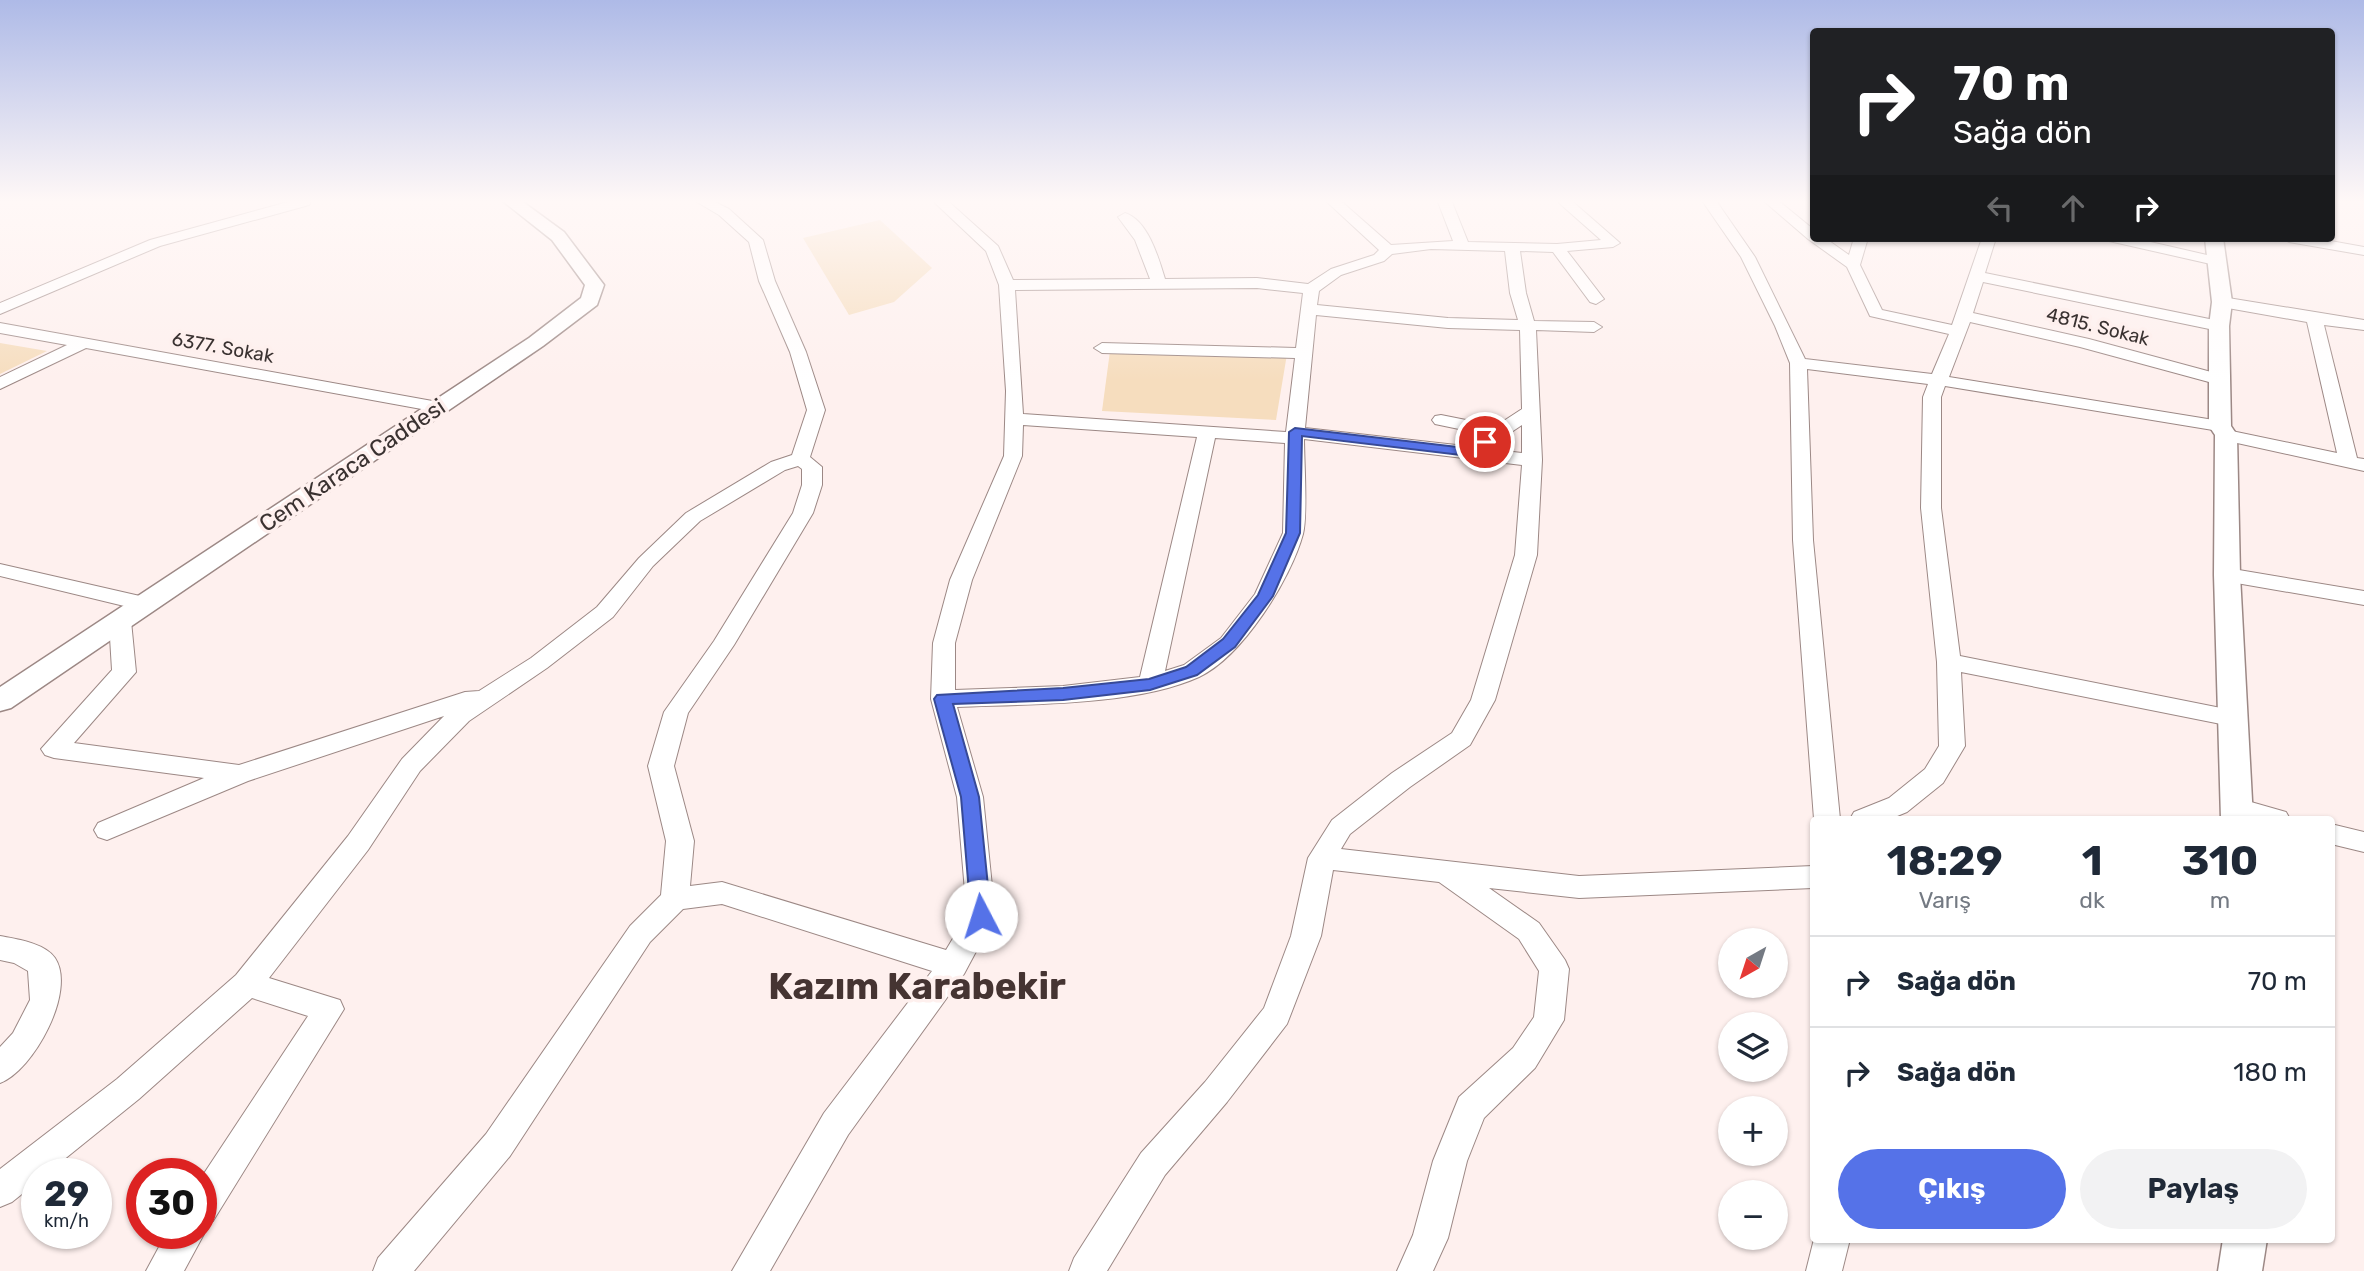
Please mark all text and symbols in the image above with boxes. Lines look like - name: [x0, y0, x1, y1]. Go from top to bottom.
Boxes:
- text: 70 m: [1953, 54, 2070, 112]
- icon: right: [1838, 56, 1929, 147]
- text: Sağa dön: [1953, 113, 2092, 151]
- icon: left: [1981, 189, 2019, 227]
- icon: ahead: [2054, 189, 2092, 227]
- icon: right: [2127, 189, 2165, 227]
- street label: 4815. Sokak: [2044, 303, 2152, 350]
- street label: 6377. Sokak: [170, 327, 276, 368]
- street label: Cem Karaca Caddesi: [254, 392, 450, 538]
- pin: [1455, 412, 1515, 472]
- icon: arrive: [1466, 423, 1504, 461]
- text: 18:29: [1887, 836, 2003, 886]
- text: 1: [2082, 836, 2103, 886]
- text: 310: [2182, 836, 2258, 886]
- position arrow: [944, 879, 1018, 953]
- text: Varış: [1918, 886, 1971, 914]
- text: dk: [2079, 886, 2105, 914]
- text: m: [2210, 886, 2230, 914]
- north arrow: [1718, 928, 1788, 998]
- map controls: [1718, 928, 1788, 1250]
- icon: right: [1838, 963, 1876, 1001]
- district label: Kazım Karabekir: [768, 964, 1066, 1008]
- text: Sağa dön: [1897, 966, 2016, 997]
- text: 70 m: [2248, 966, 2307, 997]
- button: layers: [1718, 1012, 1788, 1082]
- icon: right: [1838, 1054, 1876, 1092]
- text: Sağa dön: [1897, 1057, 2016, 1088]
- text: 180 m: [2233, 1057, 2307, 1088]
- button: +: [1718, 1096, 1788, 1166]
- button: Çıkış: [1838, 1149, 2066, 1229]
- button: Paylaş: [2080, 1149, 2307, 1229]
- speed limit sign: 30: [126, 1158, 217, 1249]
- text: 29: [44, 1173, 89, 1215]
- button: −: [1718, 1180, 1788, 1250]
- text: km/h: [44, 1210, 89, 1232]

